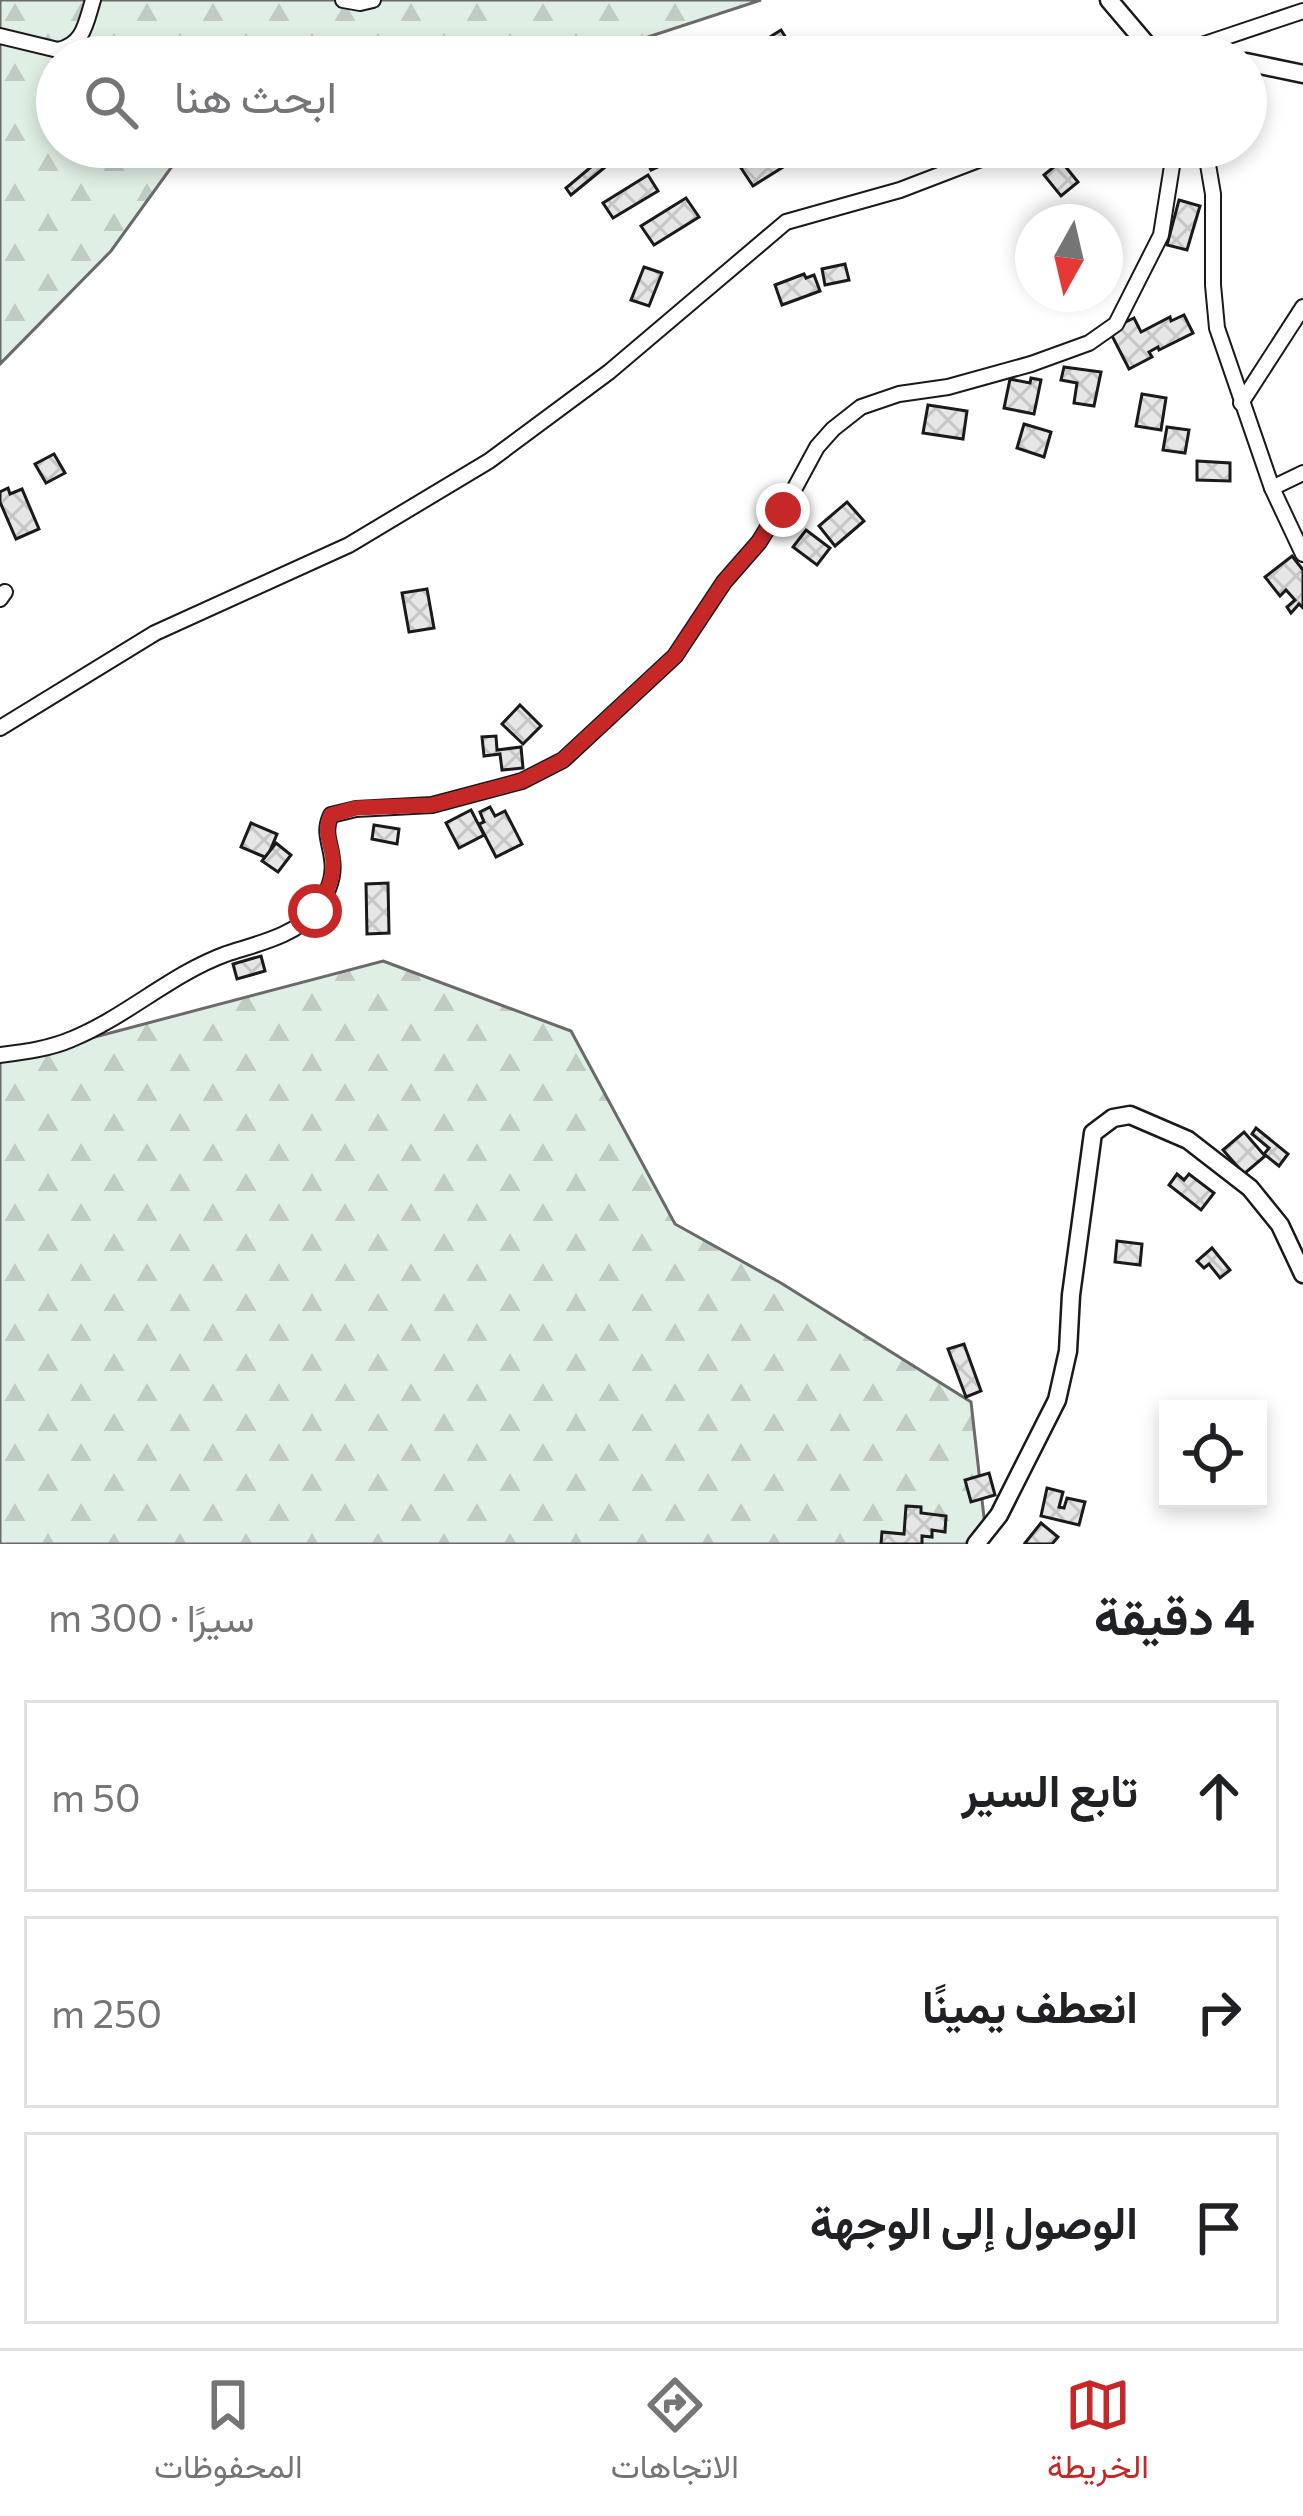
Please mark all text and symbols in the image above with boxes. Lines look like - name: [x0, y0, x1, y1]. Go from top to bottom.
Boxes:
- search box: [36, 36, 1267, 168]
- text: ابحث هنا: [174, 67, 337, 122]
- icon: search: [78, 69, 144, 135]
- north arrow: [1015, 204, 1123, 312]
- route end: [756, 483, 810, 537]
- route start: [288, 884, 342, 938]
- map controls: [1159, 1400, 1267, 1508]
- button: locate: [1159, 1400, 1267, 1508]
- text: 4 دقيقة: [1094, 1583, 1255, 1646]
- text: سيرًا · 300 m: [48, 1592, 254, 1640]
- text: تابع السير: [962, 1761, 1138, 1816]
- icon: ahead: [1186, 1763, 1252, 1829]
- text: 50 m: [51, 1772, 140, 1820]
- text: انعطف يمينًا: [922, 1977, 1138, 2032]
- icon: right: [1186, 1979, 1252, 2045]
- text: 250 m: [51, 1988, 162, 2036]
- text: الوصول إلى الوجهة: [810, 2193, 1138, 2248]
- icon: arrive: [1186, 2195, 1252, 2261]
- tab: المحفوظات: [154, 2372, 303, 2496]
- tab: الاتجاهات: [611, 2372, 739, 2496]
- tab: الخريطة: [1047, 2372, 1149, 2496]

